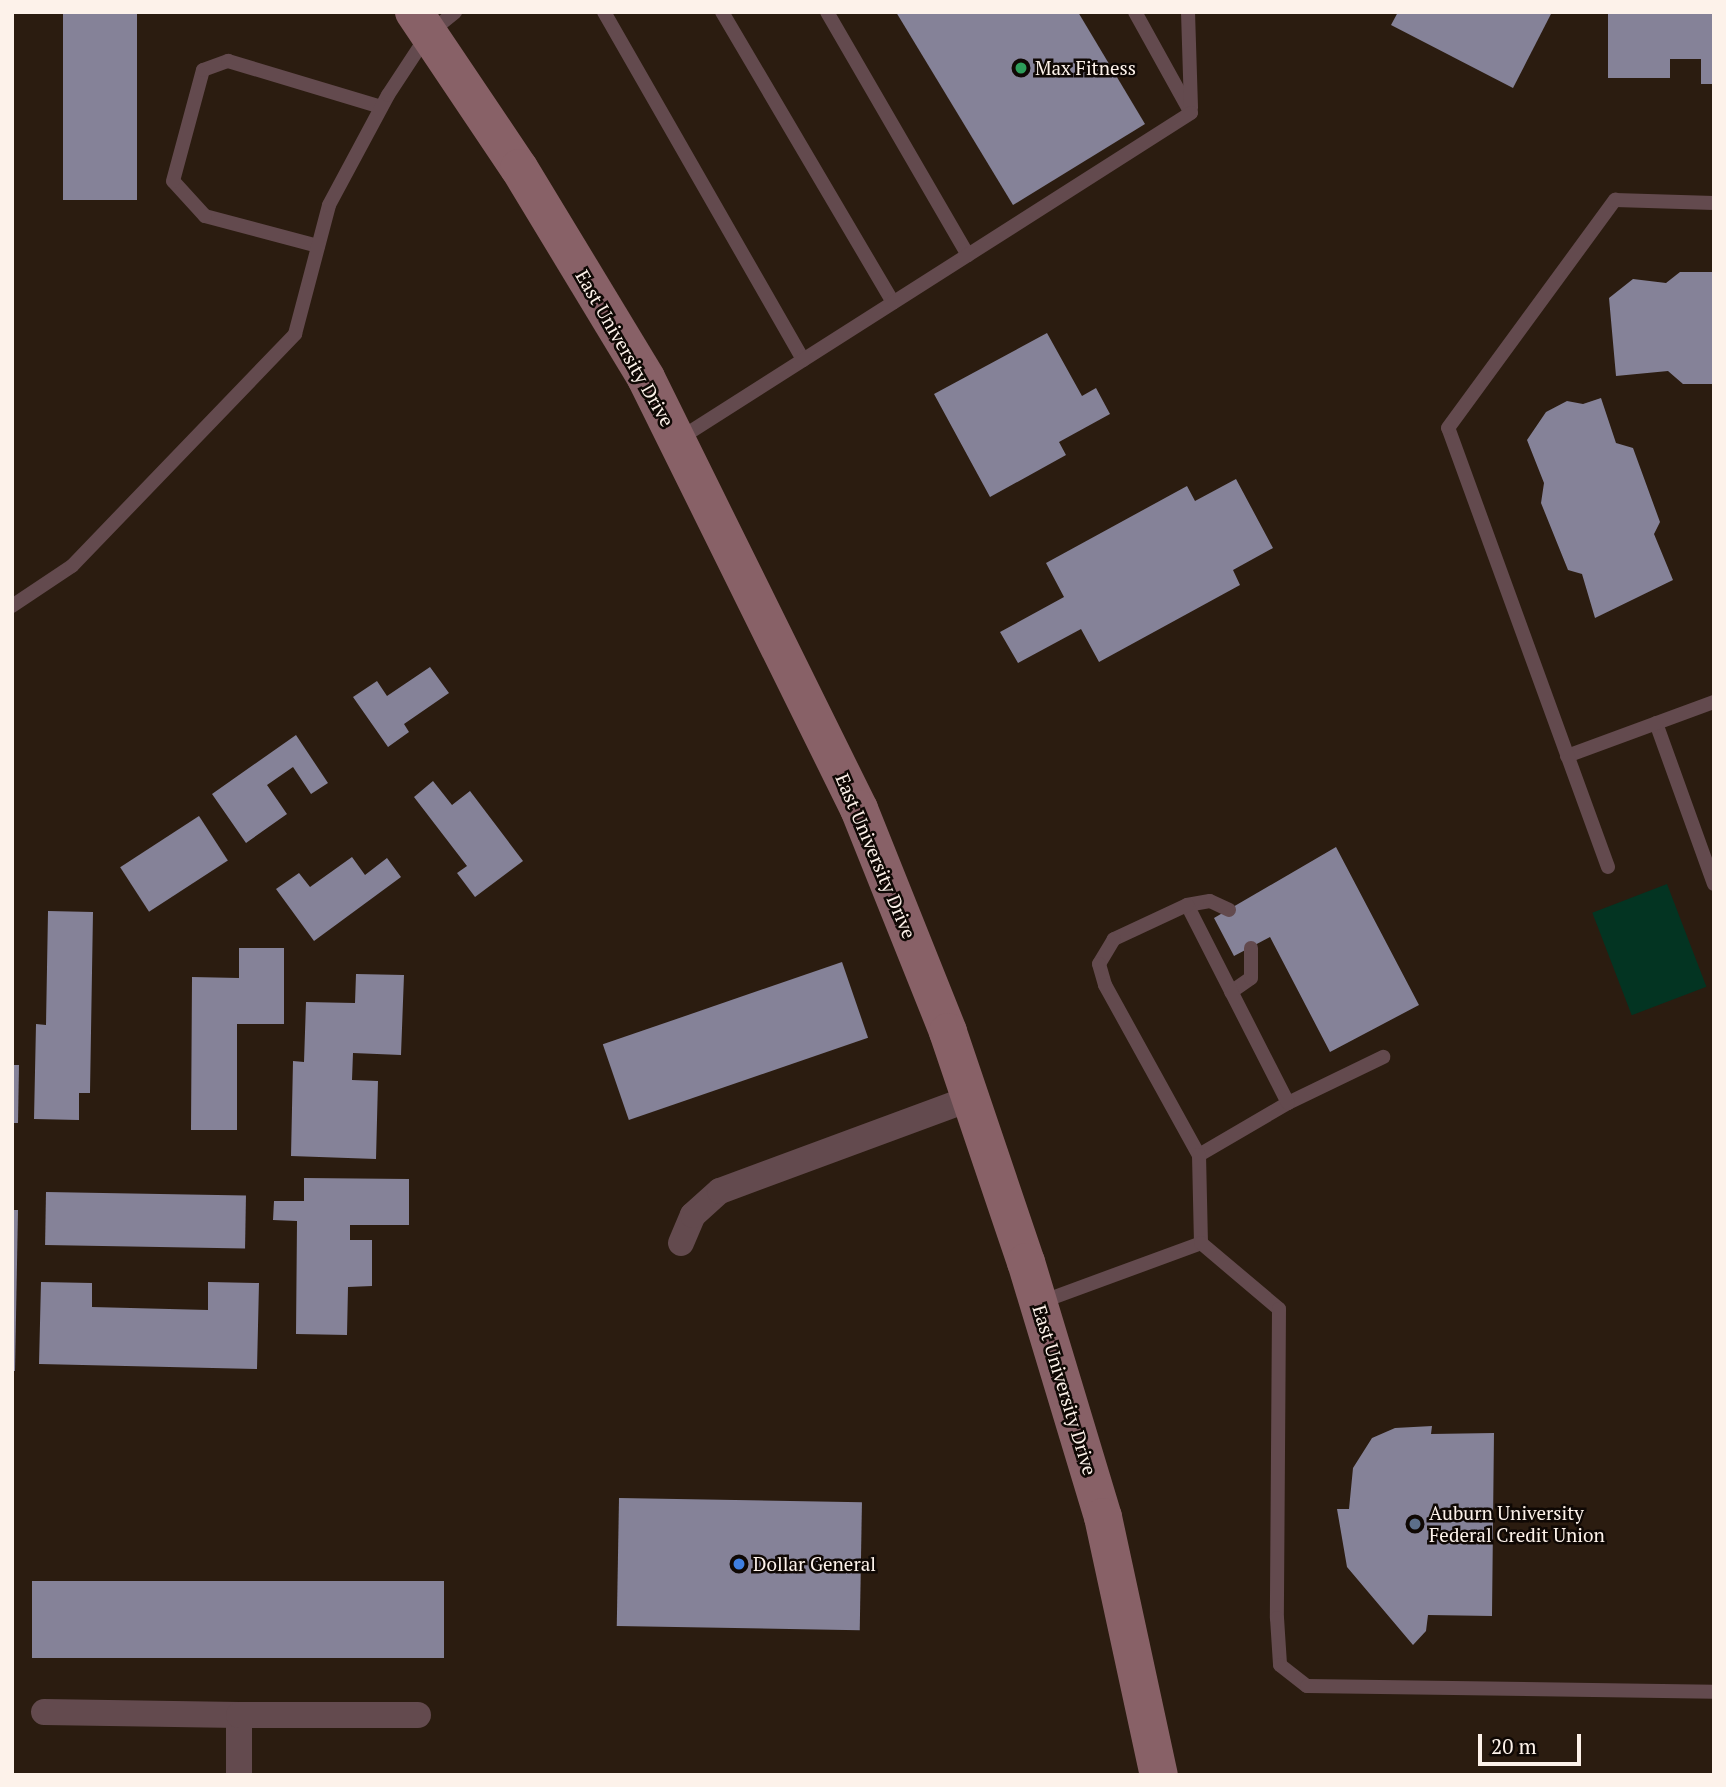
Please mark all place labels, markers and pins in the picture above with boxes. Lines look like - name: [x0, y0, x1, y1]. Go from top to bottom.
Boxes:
- place label: Max Fitness: [1035, 57, 1136, 79]
- marker: Max Fitness: [1013, 60, 1029, 76]
- place label: Auburn University Federal Credit Union: [1429, 1502, 1605, 1546]
- marker: Auburn University Federal Credit Union: [1407, 1516, 1423, 1532]
- place label: Dollar General: [753, 1553, 876, 1575]
- marker: Dollar General: [731, 1556, 747, 1572]

